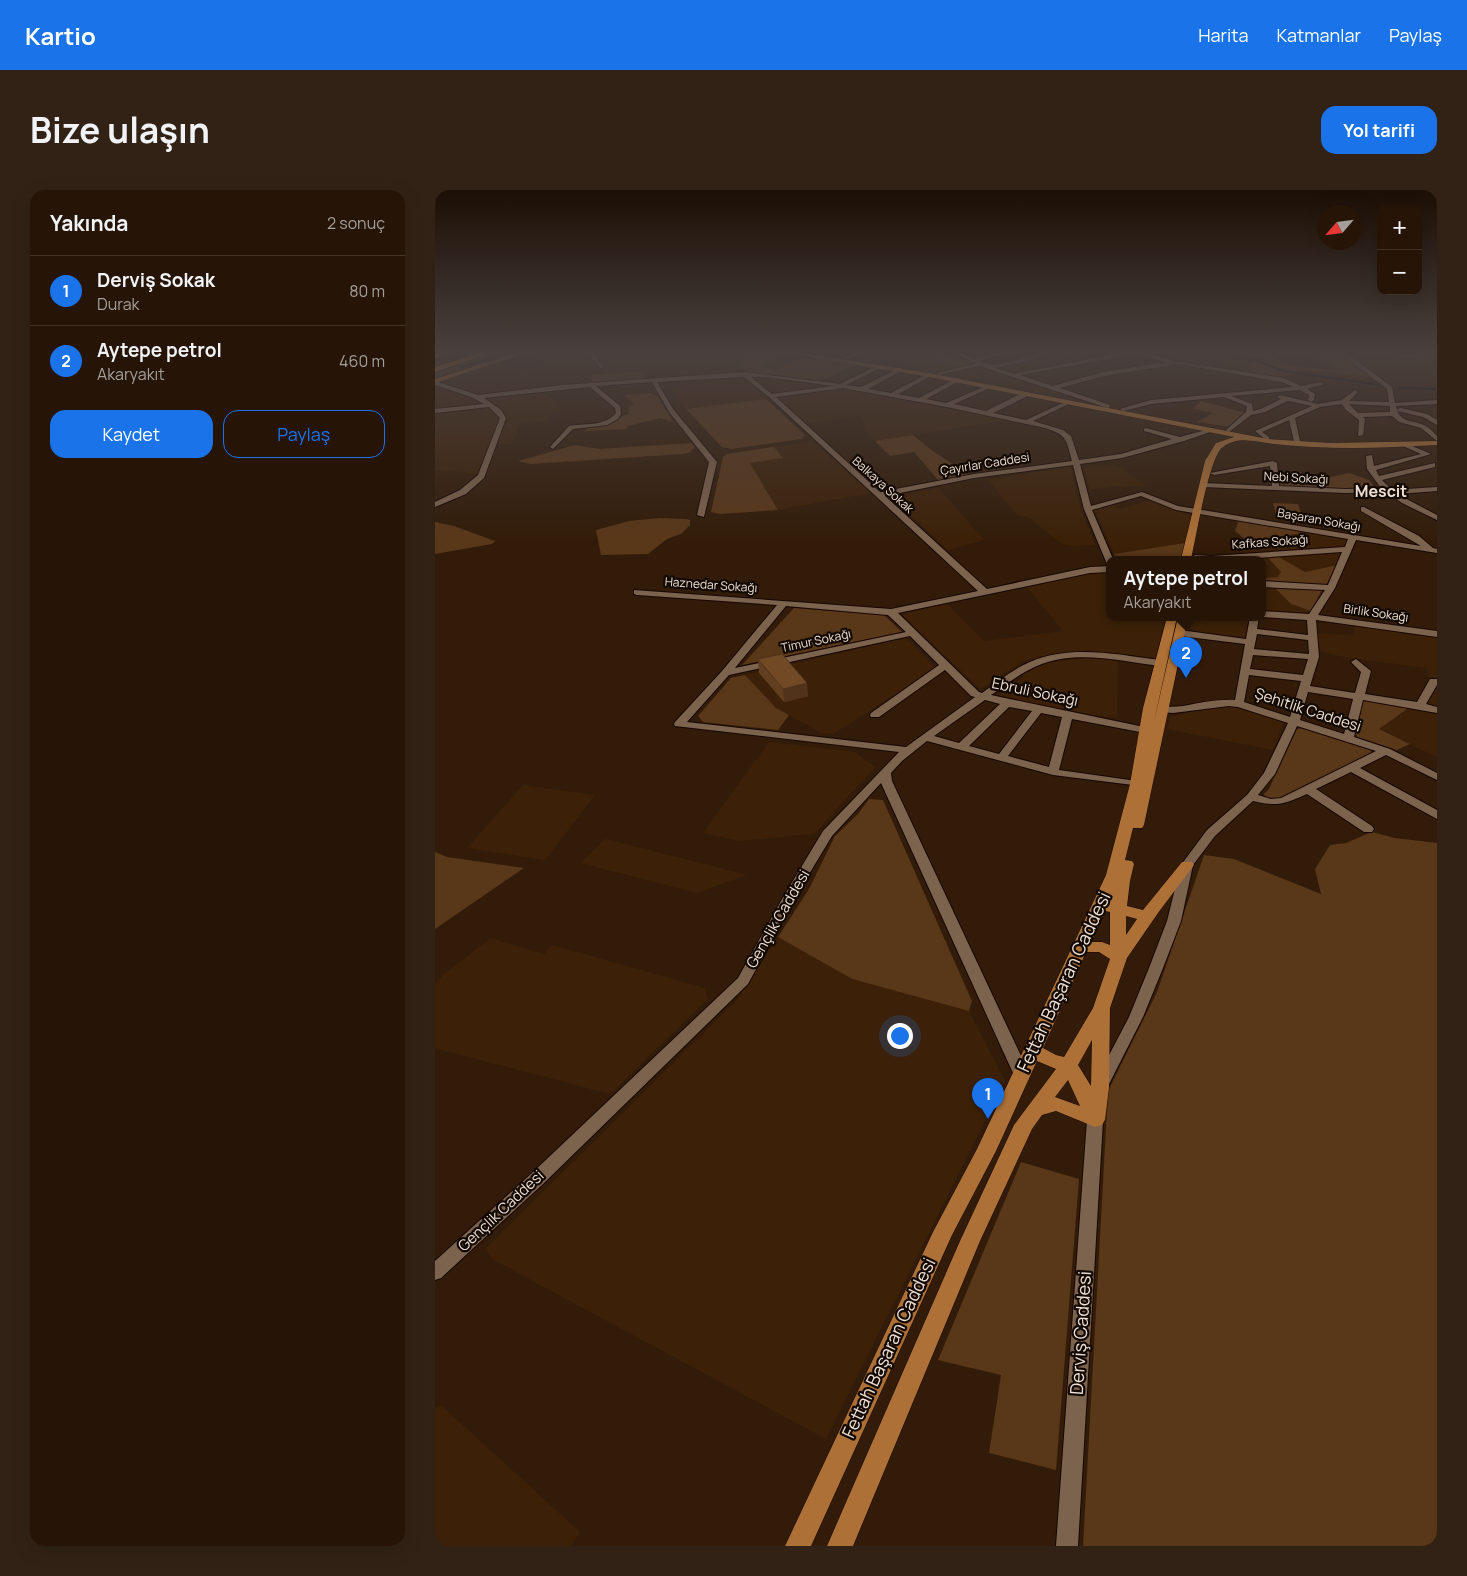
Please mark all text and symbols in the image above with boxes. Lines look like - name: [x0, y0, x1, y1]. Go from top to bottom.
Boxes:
- text: Kartio: [25, 19, 96, 52]
- text: Harita: [1198, 23, 1248, 47]
- text: Katmanlar: [1276, 23, 1361, 47]
- text: Paylaş: [1389, 23, 1442, 47]
- text: Bize ulaşın: [30, 106, 210, 154]
- button: Yol tarifi: [1321, 106, 1437, 154]
- north arrow: [1317, 205, 1362, 250]
- map controls: [1377, 205, 1422, 295]
- button: +: [1377, 205, 1422, 250]
- text: Yakında: [50, 209, 128, 237]
- text: 2 sonuç: [327, 212, 385, 234]
- button: −: [1377, 250, 1422, 295]
- text: Derviş Sokak: [97, 267, 215, 293]
- text: 1: [62, 280, 70, 302]
- text: 80 m: [349, 280, 385, 302]
- text: Durak: [97, 293, 140, 315]
- text: Aytepe petrol: [97, 337, 222, 363]
- text: 2: [61, 350, 71, 372]
- text: 460 m: [339, 350, 385, 372]
- text: Akaryakıt: [97, 363, 165, 385]
- button: Kaydet: [50, 410, 213, 458]
- button: Paylaş: [223, 410, 385, 458]
- street label: Çayırlar Caddesi: [939, 448, 1031, 479]
- street label: Balkaya Sokak: [849, 452, 919, 518]
- street label: Nebi Sokağı: [1263, 467, 1329, 488]
- district label: Mescit: [1355, 480, 1407, 502]
- street label: Başaran Sokağı: [1276, 504, 1362, 535]
- street label: Kafkas Sokağı: [1231, 530, 1309, 553]
- popup: [1106, 556, 1266, 621]
- text: Aytepe petrol: [1124, 565, 1248, 591]
- street label: Haznedar Sokağı: [664, 573, 758, 596]
- text: Akaryakıt: [1124, 591, 1191, 613]
- street label: Birlik Sokağı: [1342, 600, 1410, 625]
- street label: Timur Sokağı: [779, 625, 852, 656]
- pin: 2: [1170, 637, 1202, 678]
- street label: Ebruli Sokağı: [990, 672, 1080, 711]
- street label: Şehitlik Caddesi: [1252, 682, 1364, 737]
- street label: Gençlik Caddesi: [741, 866, 814, 972]
- street label: Fettah Başaran Caddesi: [1011, 888, 1115, 1076]
- your location: [887, 1023, 913, 1049]
- pin: 1: [972, 1078, 1004, 1119]
- street label: Gençlik Caddesi: [453, 1165, 548, 1256]
- street label: Fettah Başaran Caddesi: [836, 1254, 940, 1442]
- street label: Derviş Caddesi: [1064, 1270, 1096, 1396]

